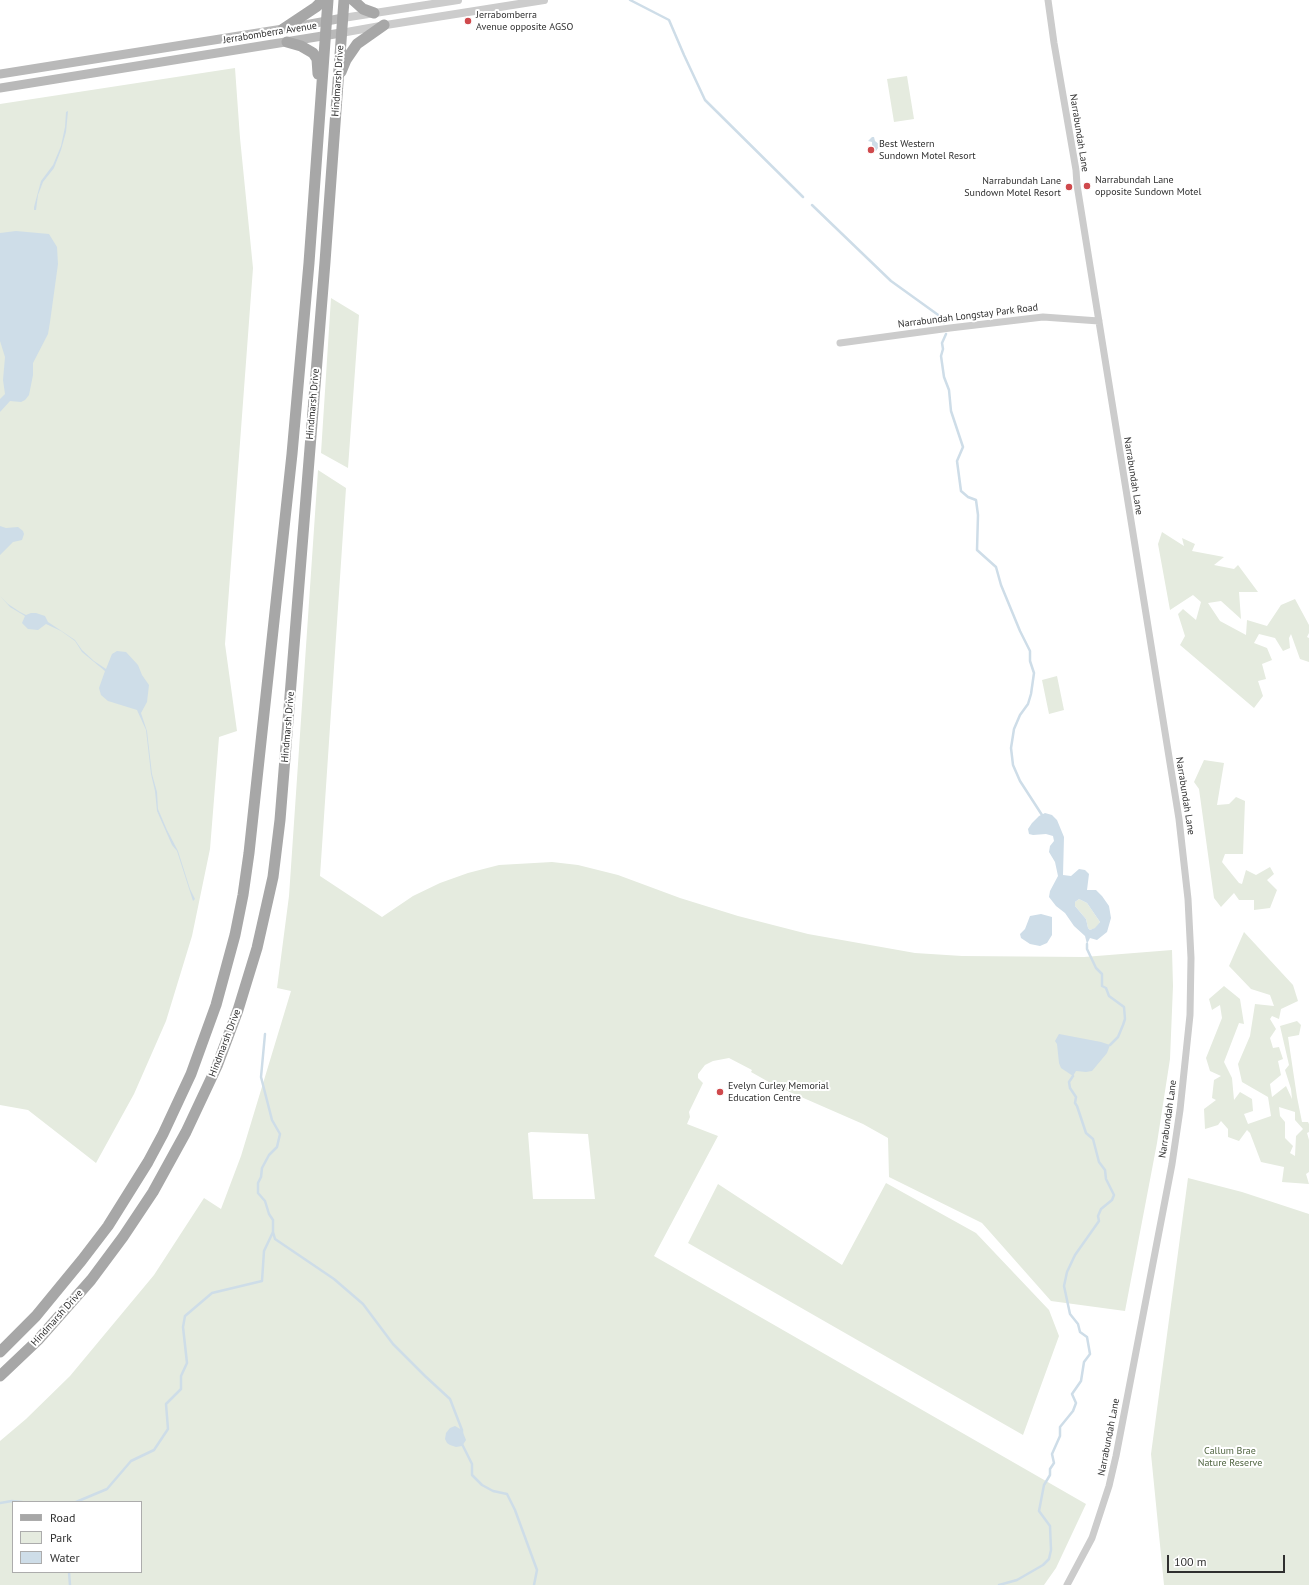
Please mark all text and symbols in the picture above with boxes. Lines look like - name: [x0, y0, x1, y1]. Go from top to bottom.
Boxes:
- place label: Jerrabomberra Avenue opposite AGSO: [476, 9, 573, 32]
- marker: Jerrabomberra Avenue opposite AGSO: [463, 16, 473, 26]
- street label: Jerrabomberra Avenue: [222, 20, 318, 46]
- street label: Hindmarsh Drive: [330, 45, 346, 117]
- street label: Narrabundah Lane: [1067, 93, 1091, 173]
- place label: Best Western Sundown Motel Resort: [879, 138, 976, 162]
- marker: Best Western Sundown Motel Resort: [866, 145, 876, 155]
- place label: Narrabundah Lane opposite Sundown Motel: [1095, 174, 1201, 198]
- place label: Narrabundah Lane Sundown Motel Resort: [964, 175, 1061, 198]
- marker: Narrabundah Lane opposite Sundown Motel: [1082, 181, 1092, 191]
- marker: Narrabundah Lane Sundown Motel Resort: [1064, 182, 1074, 192]
- street label: Narrabundah Longstay Park Road: [897, 301, 1039, 331]
- street label: Hindmarsh Drive: [304, 368, 322, 440]
- street label: Narrabundah Lane: [1121, 436, 1145, 516]
- street label: Hindmarsh Drive: [279, 691, 297, 763]
- street label: Narrabundah Lane: [1173, 756, 1197, 836]
- street label: Hindmarsh Drive: [207, 1007, 243, 1079]
- street label: Narrabundah Lane: [1157, 1079, 1179, 1159]
- place label: Evelyn Curley Memorial Education Centre: [728, 1080, 829, 1104]
- marker: Evelyn Curley Memorial Education Centre: [715, 1087, 725, 1097]
- street label: Hindmarsh Drive: [29, 1287, 85, 1349]
- street label: Narrabundah Lane: [1096, 1397, 1122, 1477]
- park label: Callum Brae Nature Reserve: [1198, 1445, 1262, 1468]
- legend: [12, 1501, 142, 1573]
- text: Road: [50, 1510, 75, 1525]
- text: Park: [50, 1530, 72, 1545]
- scale bar: [1169, 1547, 1287, 1573]
- text: Water: [50, 1550, 80, 1565]
- text: 100 m: [1174, 1554, 1207, 1569]

